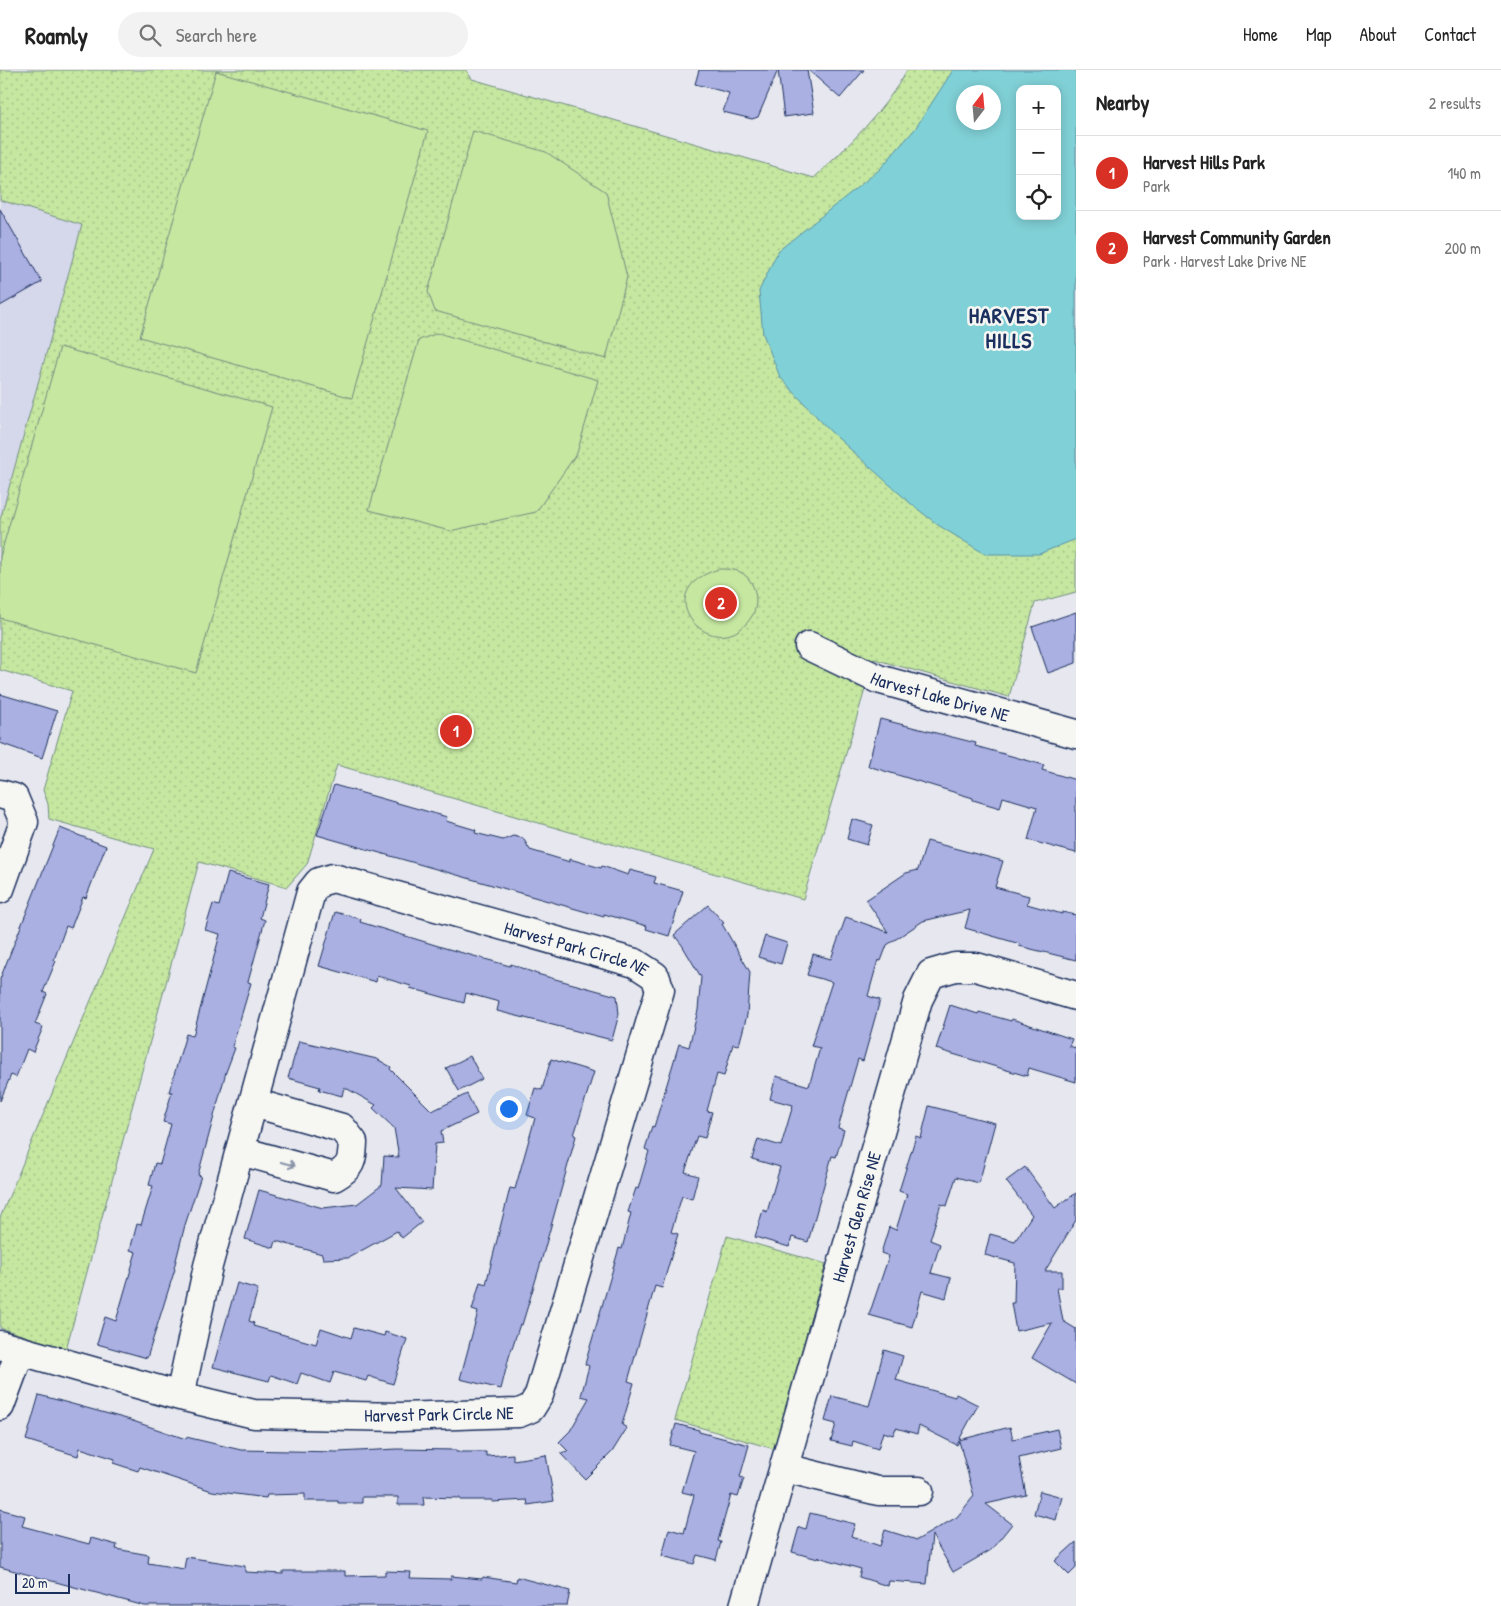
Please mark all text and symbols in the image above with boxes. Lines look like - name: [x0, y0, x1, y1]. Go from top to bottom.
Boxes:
- search box: [118, 12, 468, 57]
- text: Roamly: [25, 19, 88, 51]
- icon: search: [136, 21, 164, 49]
- text: Search here: [176, 22, 257, 48]
- text: Home: [1243, 22, 1278, 47]
- text: Map: [1306, 22, 1331, 47]
- text: About: [1359, 22, 1396, 47]
- text: Contact: [1424, 22, 1476, 47]
- north arrow: [956, 85, 1001, 130]
- map controls: [1016, 85, 1061, 220]
- button: +: [1016, 85, 1061, 130]
- text: Nearby: [1096, 88, 1149, 117]
- text: 2 results: [1429, 92, 1481, 114]
- button: −: [1016, 130, 1061, 175]
- text: Harvest Hills Park: [1143, 149, 1265, 175]
- text: 1: [1109, 162, 1115, 184]
- text: 140 m: [1447, 162, 1481, 184]
- button: locate: [1016, 175, 1061, 220]
- text: Park: [1143, 175, 1170, 197]
- text: Harvest Community Garden: [1143, 224, 1331, 250]
- text: 2: [1108, 237, 1116, 259]
- text: 200 m: [1445, 237, 1481, 259]
- text: Park · Harvest Lake Drive NE: [1143, 250, 1307, 272]
- district label: HARVEST HILLS: [969, 300, 1049, 355]
- pin: 2: [705, 584, 737, 622]
- street label: Harvest Lake Drive NE: [867, 665, 1012, 727]
- pin: 1: [440, 712, 472, 750]
- street label: Harvest Park Circle NE: [502, 914, 654, 982]
- your location: [496, 1096, 522, 1122]
- street label: Harvest Glen Rise NE: [825, 1148, 886, 1285]
- one-way arrow: [279, 1160, 295, 1169]
- street label: Harvest Park Circle NE: [364, 1400, 514, 1428]
- scale bar: [15, 1571, 70, 1594]
- text: 20 m: [22, 1573, 48, 1592]

